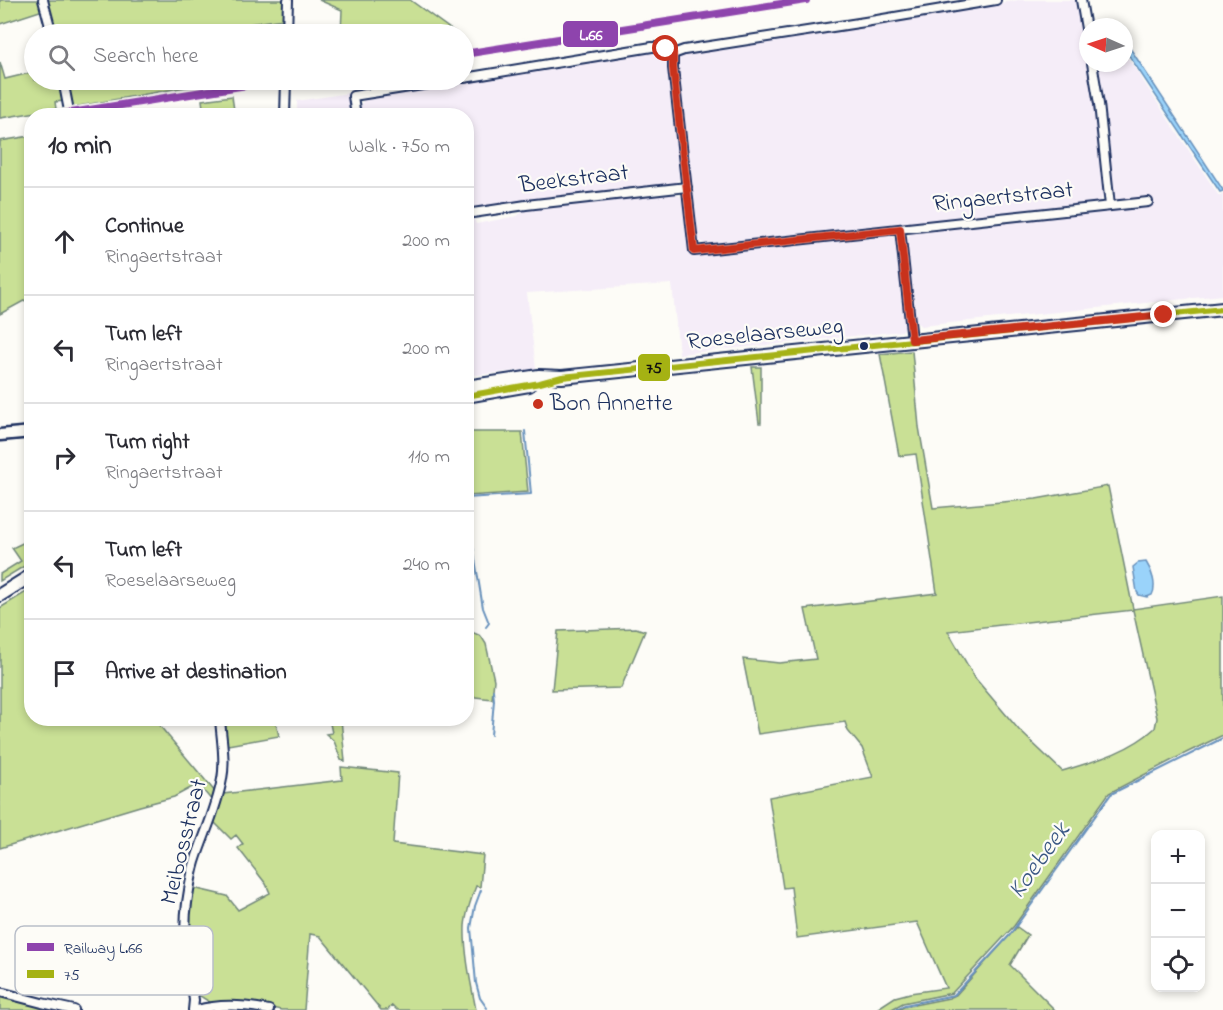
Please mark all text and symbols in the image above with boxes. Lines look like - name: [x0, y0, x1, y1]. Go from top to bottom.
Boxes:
- north arrow: [1079, 18, 1133, 72]
- line badge: L.66: [562, 20, 619, 48]
- search box: [24, 24, 474, 90]
- text: L.66: [579, 24, 604, 48]
- route start: [652, 35, 678, 61]
- icon: search: [45, 41, 78, 74]
- text: Search here: [93, 41, 198, 73]
- text: 10 min: [48, 128, 112, 166]
- text: Walk · 750 m: [348, 133, 450, 162]
- street label: Beekstraat: [516, 156, 631, 204]
- street label: Ringaertstraat: [931, 173, 1075, 223]
- text: Continue: [105, 211, 184, 243]
- icon: ahead: [48, 225, 81, 258]
- text: 200 m: [402, 227, 450, 256]
- text: Ringaertstraat: [105, 243, 223, 272]
- route end: [1150, 301, 1176, 327]
- street label: Roeselaarseweg: [685, 309, 845, 361]
- text: Turn left: [105, 319, 182, 351]
- icon: left: [48, 333, 81, 366]
- text: 200 m: [402, 335, 450, 364]
- unlabelled marker: [858, 340, 870, 352]
- text: Ringaertstraat: [105, 351, 223, 380]
- line badge: 75: [637, 353, 671, 382]
- text: 75: [646, 357, 663, 381]
- place label: Bon Annette: [549, 387, 673, 422]
- marker: Bon Annette: [531, 397, 545, 411]
- text: Turn right: [105, 427, 190, 459]
- icon: right: [48, 441, 81, 474]
- text: 110 m: [408, 443, 450, 472]
- text: Ringaertstraat: [105, 459, 223, 488]
- text: Turn left: [105, 535, 182, 567]
- icon: left: [48, 549, 81, 582]
- text: 240 m: [403, 551, 450, 580]
- text: Roeselaarseweg: [105, 567, 236, 596]
- icon: arrive: [48, 657, 81, 690]
- text: Arrive at destination: [105, 657, 287, 689]
- street label: Meibosstraat: [152, 775, 218, 909]
- water label: Koebeek: [999, 814, 1082, 907]
- map controls: [1151, 830, 1205, 992]
- button: +: [1151, 830, 1205, 884]
- button: −: [1151, 884, 1205, 938]
- legend: [15, 926, 213, 995]
- text: Railway L.66: [64, 937, 142, 961]
- button: locate: [1151, 938, 1205, 992]
- text: 75: [64, 964, 80, 988]

